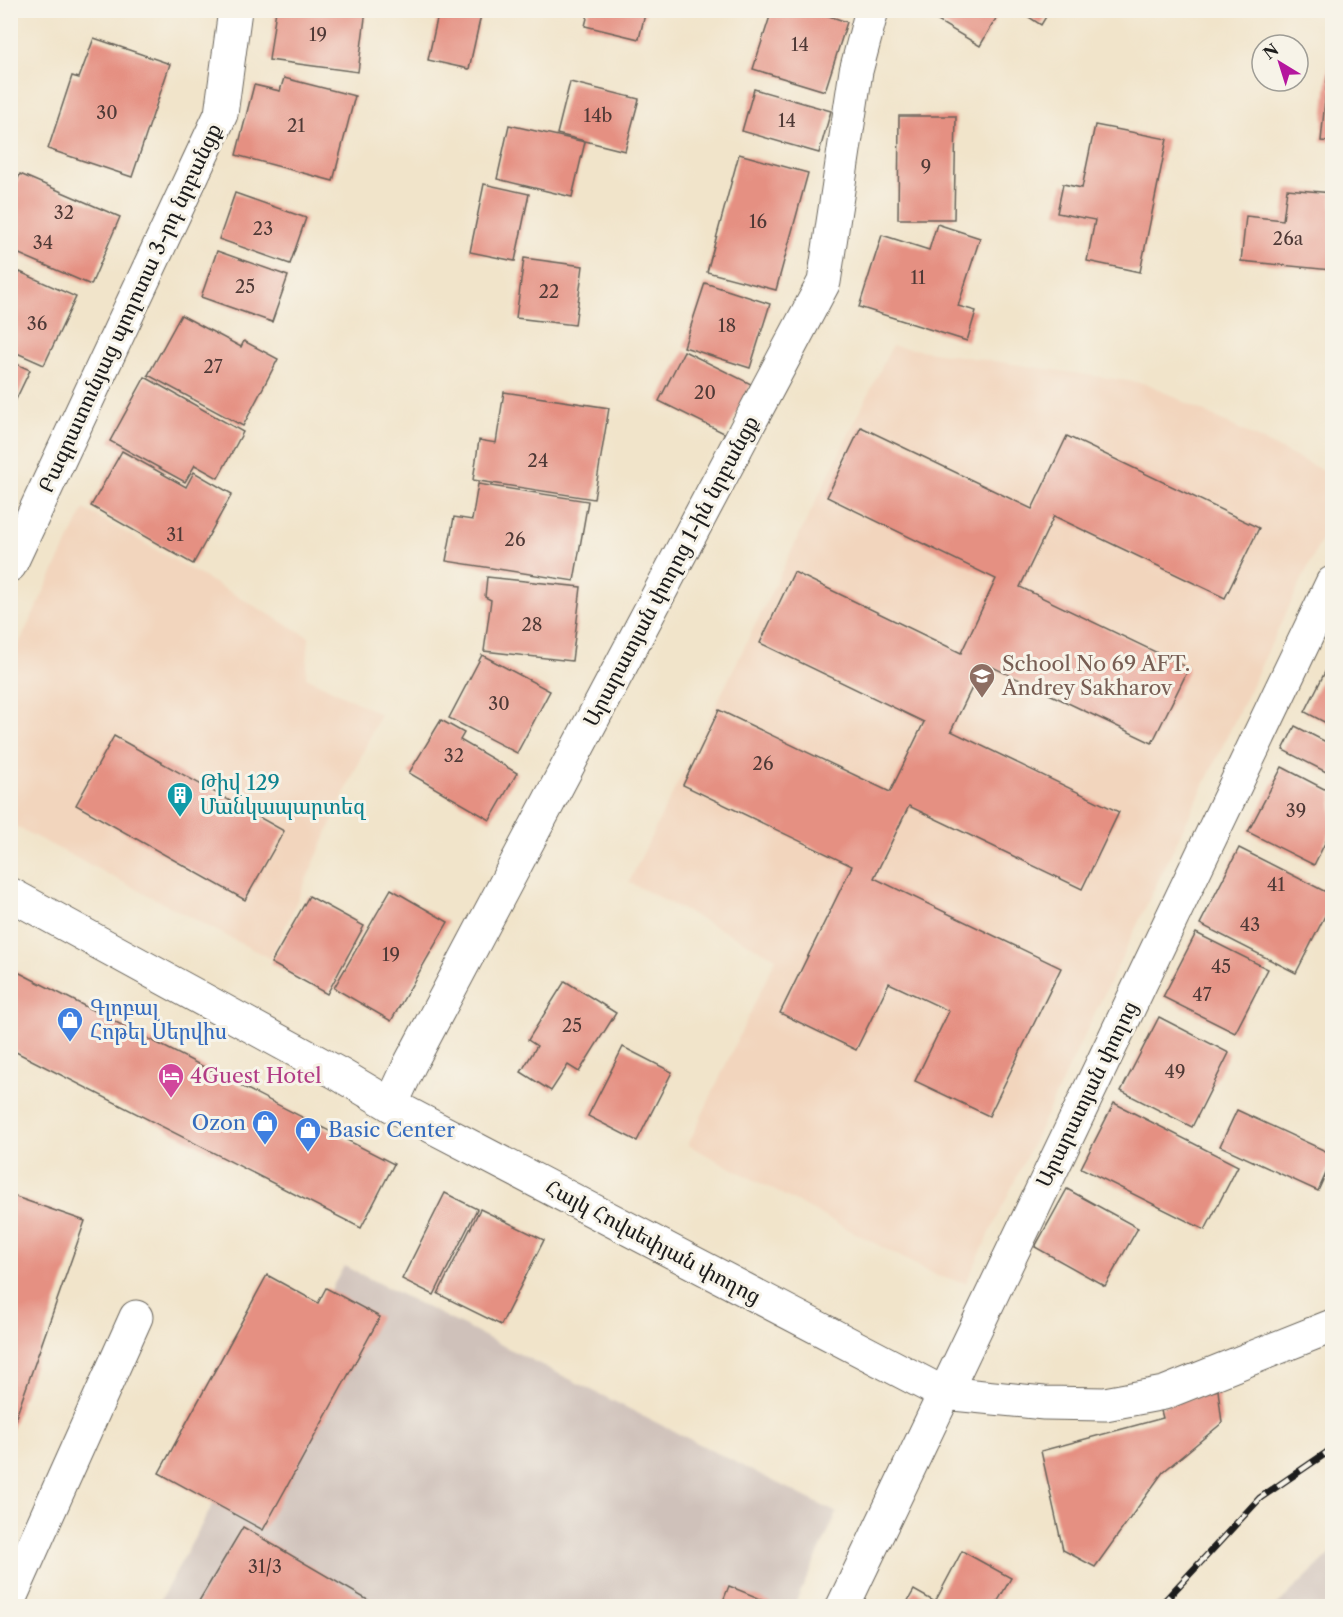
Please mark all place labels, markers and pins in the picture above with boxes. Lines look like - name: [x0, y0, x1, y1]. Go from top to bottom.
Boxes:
- place label: School No 69 AFT. Andrey Sakharov: [1001, 651, 1190, 700]
- school or university icon: School No 69 AFT. Andrey Sakharov: [967, 661, 997, 699]
- place label: Թիվ 129 Մանկապարտեզ: [200, 770, 366, 820]
- building icon: Թիվ 129 Մանկապարտեզ: [165, 780, 195, 818]
- place label: Գլոբալ Հոթել Սերվիս: [90, 995, 227, 1045]
- shop icon: Գլոբալ Հոթել Սերվիս: [55, 1005, 85, 1043]
- hotel icon: 4Guest Hotel: [156, 1061, 186, 1099]
- place label: 4Guest Hotel: [190, 1063, 322, 1088]
- shop icon: Ozon: [250, 1108, 280, 1146]
- place label: Ozon: [192, 1110, 246, 1135]
- shop icon: Basic Center: [293, 1115, 323, 1153]
- place label: Basic Center: [328, 1117, 455, 1142]

